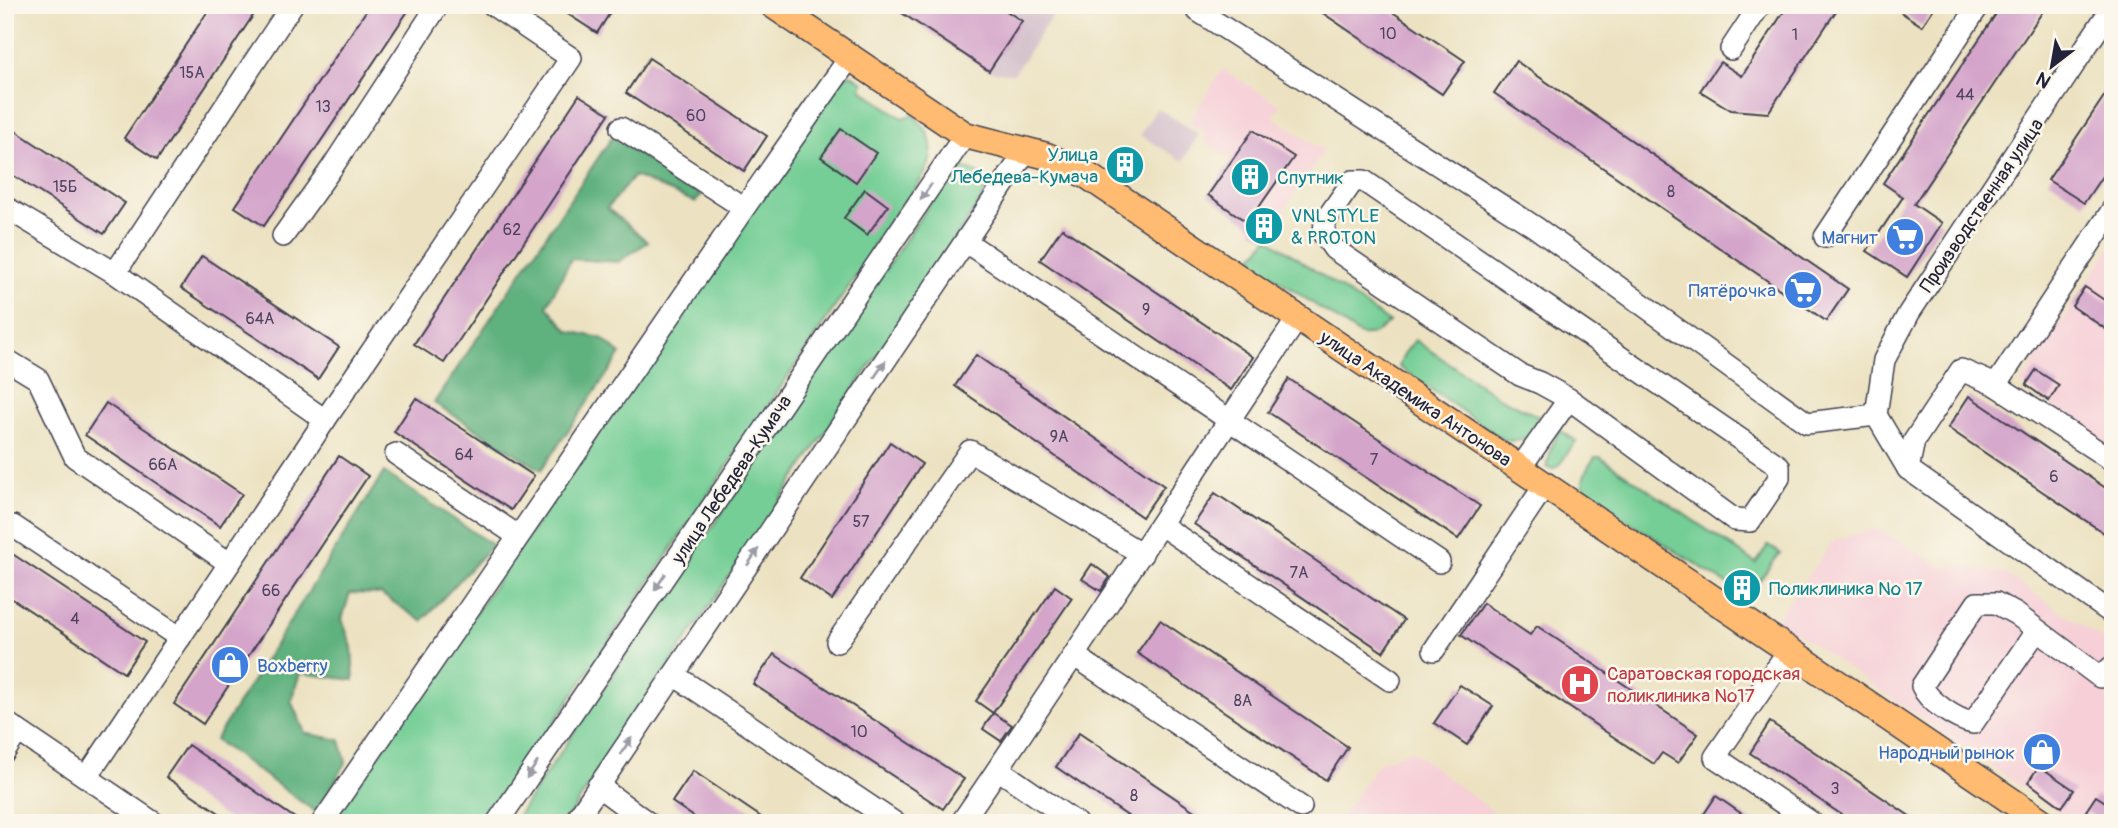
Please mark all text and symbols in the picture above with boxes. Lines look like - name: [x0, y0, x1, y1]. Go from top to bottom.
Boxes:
- house number: 10: [1379, 24, 1397, 44]
- house number: 1: [1792, 25, 1798, 45]
- north arrow: [2016, 32, 2086, 102]
- house number: 15А: [179, 63, 205, 83]
- text: N: [2032, 66, 2055, 93]
- house number: 44: [1956, 85, 1974, 105]
- house number: 13: [315, 97, 331, 117]
- house number: 60: [686, 106, 706, 126]
- street label: Производственная улица: [1915, 114, 2049, 297]
- place label: Улица Лебедева-Кумача: [950, 143, 1098, 189]
- building icon: Улица Лебедева-Кумача: [1104, 144, 1146, 186]
- building icon: Спутник: [1229, 156, 1271, 198]
- place label: Спутник: [1277, 166, 1344, 190]
- house number: 15Б: [53, 177, 77, 197]
- house number: 8: [1667, 182, 1675, 202]
- one-way arrow: [919, 183, 933, 201]
- place label: VNLSTYLE & PROTON: [1291, 204, 1379, 250]
- building icon: VNLSTYLE & PROTON: [1243, 205, 1285, 247]
- supermarket icon: Магнит: [1884, 216, 1926, 258]
- house number: 62: [503, 220, 521, 240]
- place label: Магнит: [1822, 226, 1878, 250]
- supermarket icon: Пятёрочка: [1782, 269, 1824, 311]
- place label: Пятёрочка: [1688, 279, 1776, 303]
- house number: 9: [1142, 300, 1150, 320]
- house number: 64А: [246, 309, 274, 329]
- street label: улица Академика Антонова: [1314, 325, 1516, 472]
- one-way arrow: [873, 360, 887, 378]
- street label: улица Лебедева-Кумача: [666, 390, 797, 569]
- house number: 9А: [1050, 427, 1068, 447]
- house number: 64: [455, 445, 473, 465]
- house number: 7: [1370, 450, 1379, 470]
- house number: 66А: [148, 455, 178, 475]
- house number: 6: [2049, 467, 2059, 487]
- house number: 57: [852, 512, 870, 532]
- one-way arrow: [746, 548, 759, 567]
- house number: 7А: [1290, 563, 1308, 583]
- building icon: Поликлиника № 17: [1721, 567, 1763, 609]
- one-way arrow: [654, 573, 667, 592]
- place label: Поликлиника № 17: [1769, 577, 1923, 601]
- house number: 66: [262, 581, 280, 601]
- house number: 4: [70, 609, 80, 629]
- shop icon: Boxberry: [209, 644, 251, 686]
- place label: Boxberry: [257, 654, 328, 678]
- place label: Саратовская городская поликлиника №17: [1607, 662, 1800, 708]
- hospital icon: Саратовская городская поликлиника №17: [1559, 663, 1601, 705]
- house number: 8А: [1234, 691, 1252, 711]
- house number: 10: [850, 722, 868, 742]
- shop icon: Народный рынок: [2021, 731, 2063, 773]
- one-way arrow: [619, 736, 632, 756]
- place label: Народный рынок: [1878, 741, 2015, 765]
- one-way arrow: [526, 761, 539, 780]
- house number: 3: [1831, 779, 1840, 799]
- house number: 8: [1130, 786, 1138, 806]

